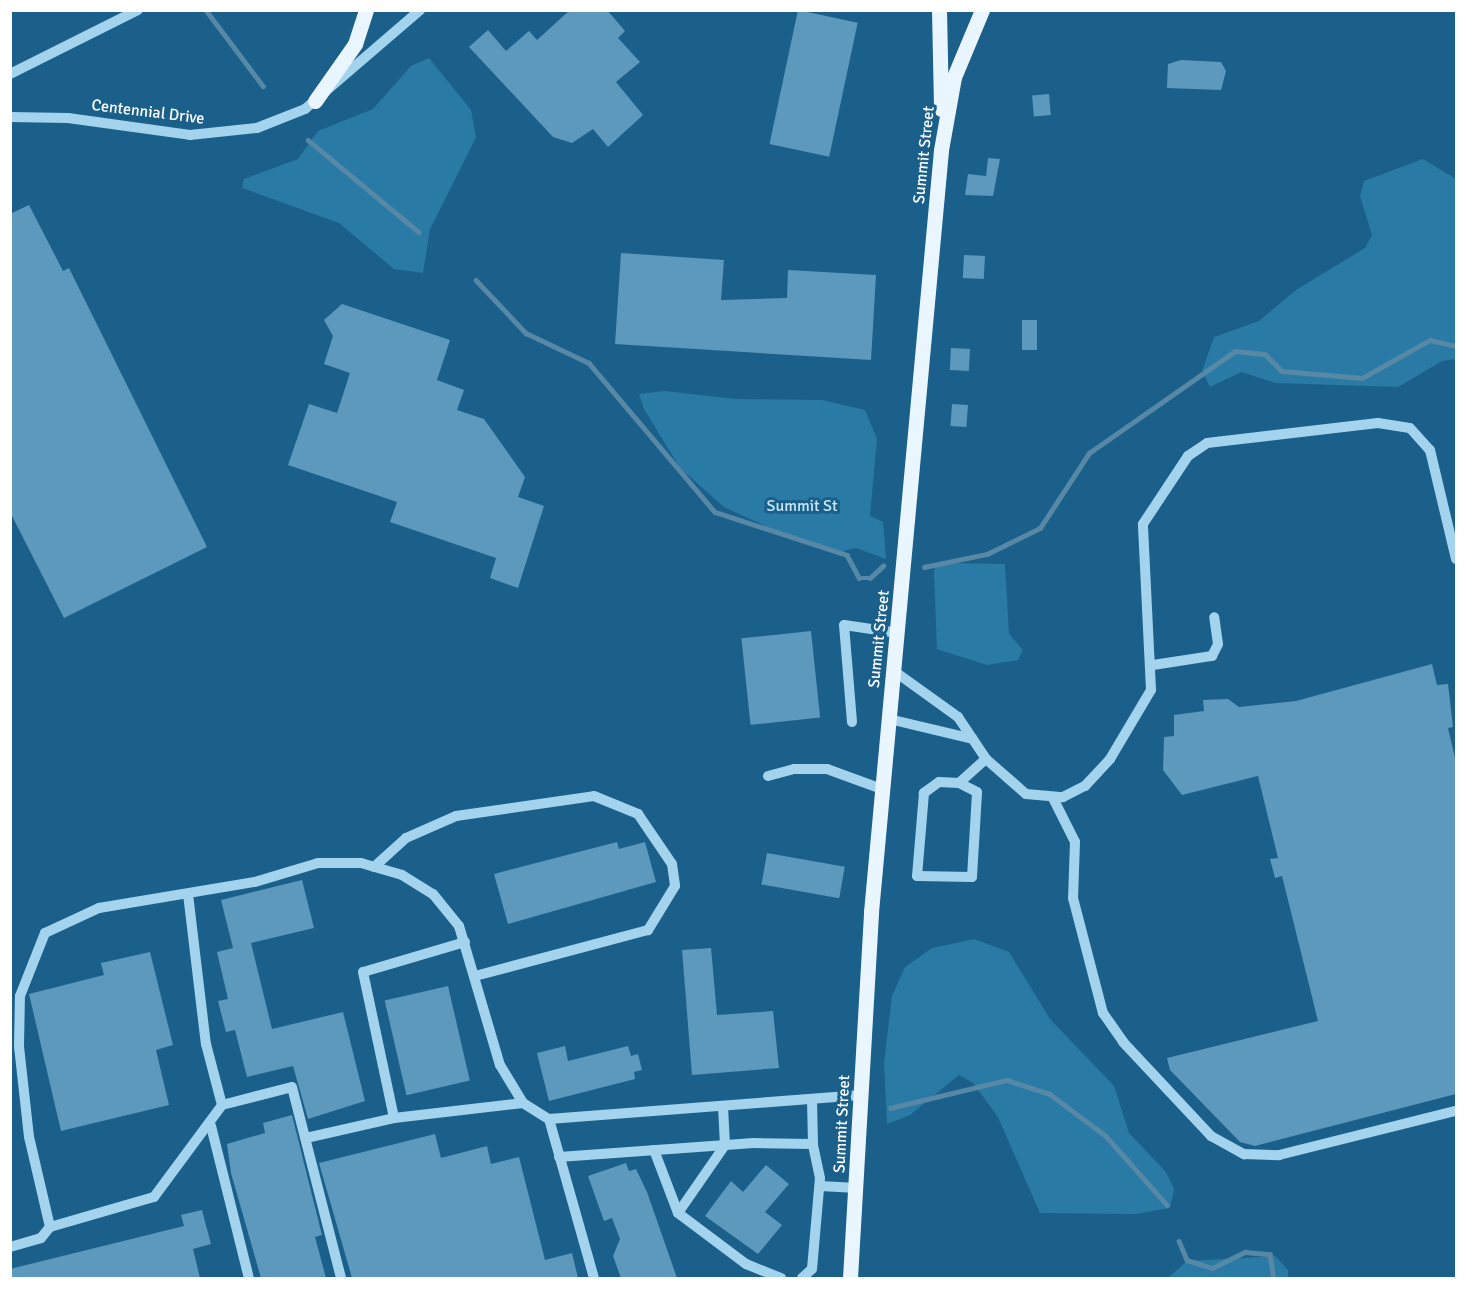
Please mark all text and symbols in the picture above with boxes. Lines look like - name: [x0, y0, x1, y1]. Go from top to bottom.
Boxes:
- street label: Centennial Drive: [90, 96, 206, 128]
- street label: Summit Street: [909, 105, 939, 205]
- park label: Summit St: [766, 496, 838, 516]
- street label: Summit Street: [864, 589, 894, 689]
- street label: Summit Street: [830, 1074, 854, 1174]

